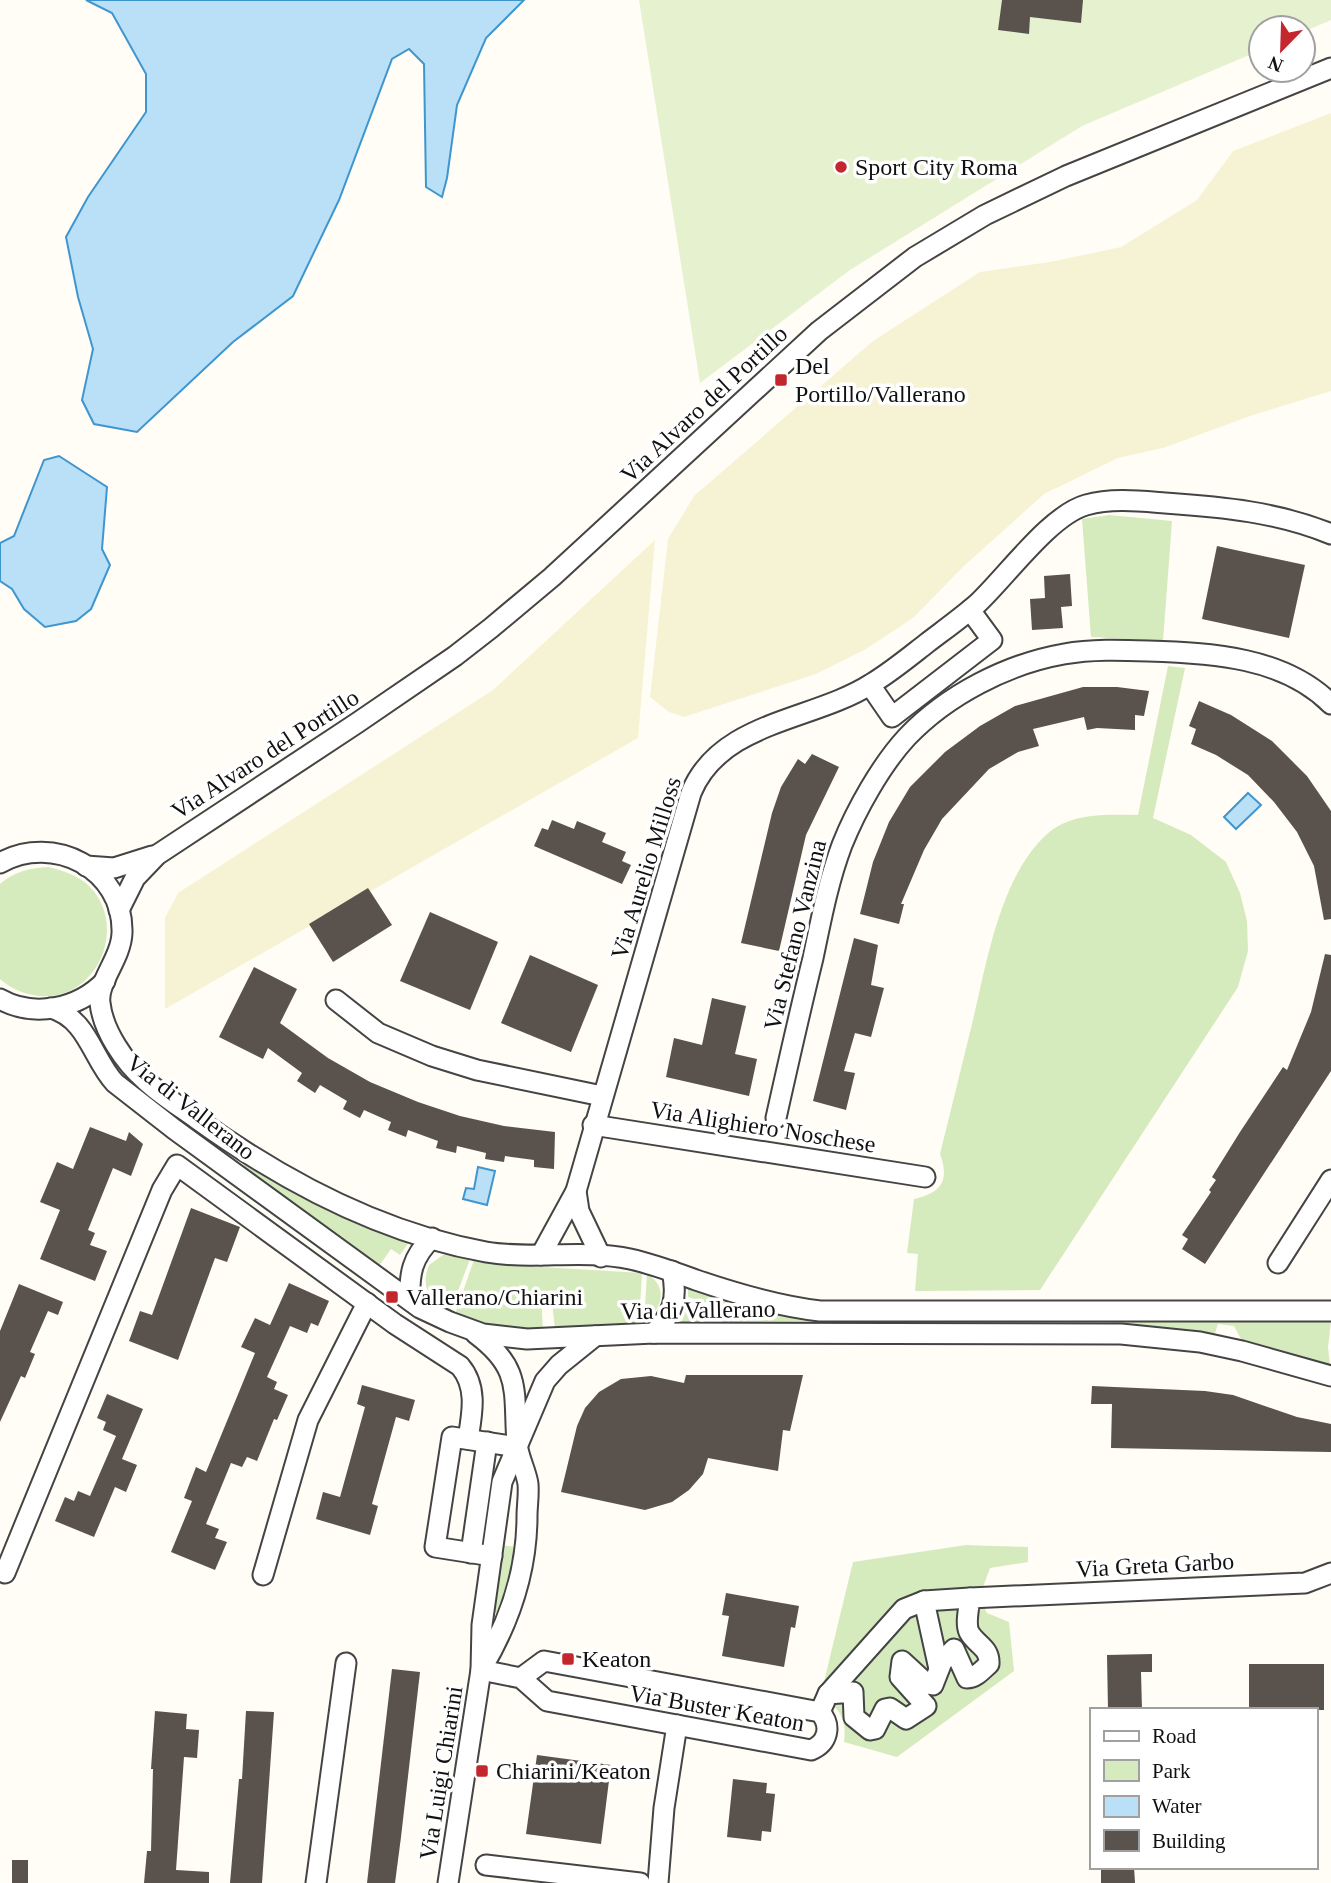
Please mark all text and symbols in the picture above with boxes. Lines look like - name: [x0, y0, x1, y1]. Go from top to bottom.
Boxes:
- north arrow: [1247, 14, 1317, 84]
- text: N: [1265, 52, 1286, 77]
- place label: Sport City Roma: [855, 154, 1018, 180]
- marker: Sport City Roma: [833, 159, 849, 175]
- street label: Via Alvaro del Portillo: [615, 320, 793, 488]
- place label: Del Portillo/Vallerano: [795, 353, 966, 407]
- marker: Del Portillo/Vallerano: [773, 372, 789, 388]
- street label: Via Alvaro del Portillo: [167, 684, 363, 824]
- street label: Via Aurelio Milloss: [606, 774, 686, 962]
- street label: Via Stefano Vanzina: [759, 837, 831, 1033]
- street label: Via di Vallerano: [122, 1049, 260, 1165]
- street label: Via Alighiero Noschese: [648, 1096, 878, 1158]
- place label: Vallerano/Chiarini: [406, 1284, 584, 1310]
- marker: Vallerano/Chiarini: [384, 1289, 400, 1305]
- street label: Via di Vallerano: [620, 1296, 776, 1324]
- street label: Via Greta Garbo: [1075, 1548, 1235, 1582]
- place label: Keaton: [582, 1646, 651, 1672]
- marker: Keaton: [560, 1651, 576, 1667]
- street label: Via Buster Keaton: [627, 1680, 807, 1736]
- street label: Via Luigi Chiarini: [414, 1684, 468, 1862]
- legend: [1090, 1708, 1317, 1869]
- text: Road: [1152, 1724, 1197, 1748]
- place label: Chiarini/Keaton: [496, 1758, 651, 1784]
- text: Park: [1152, 1759, 1191, 1783]
- marker: Chiarini/Keaton: [474, 1763, 490, 1779]
- text: Water: [1152, 1794, 1202, 1818]
- text: Building: [1152, 1829, 1226, 1853]

